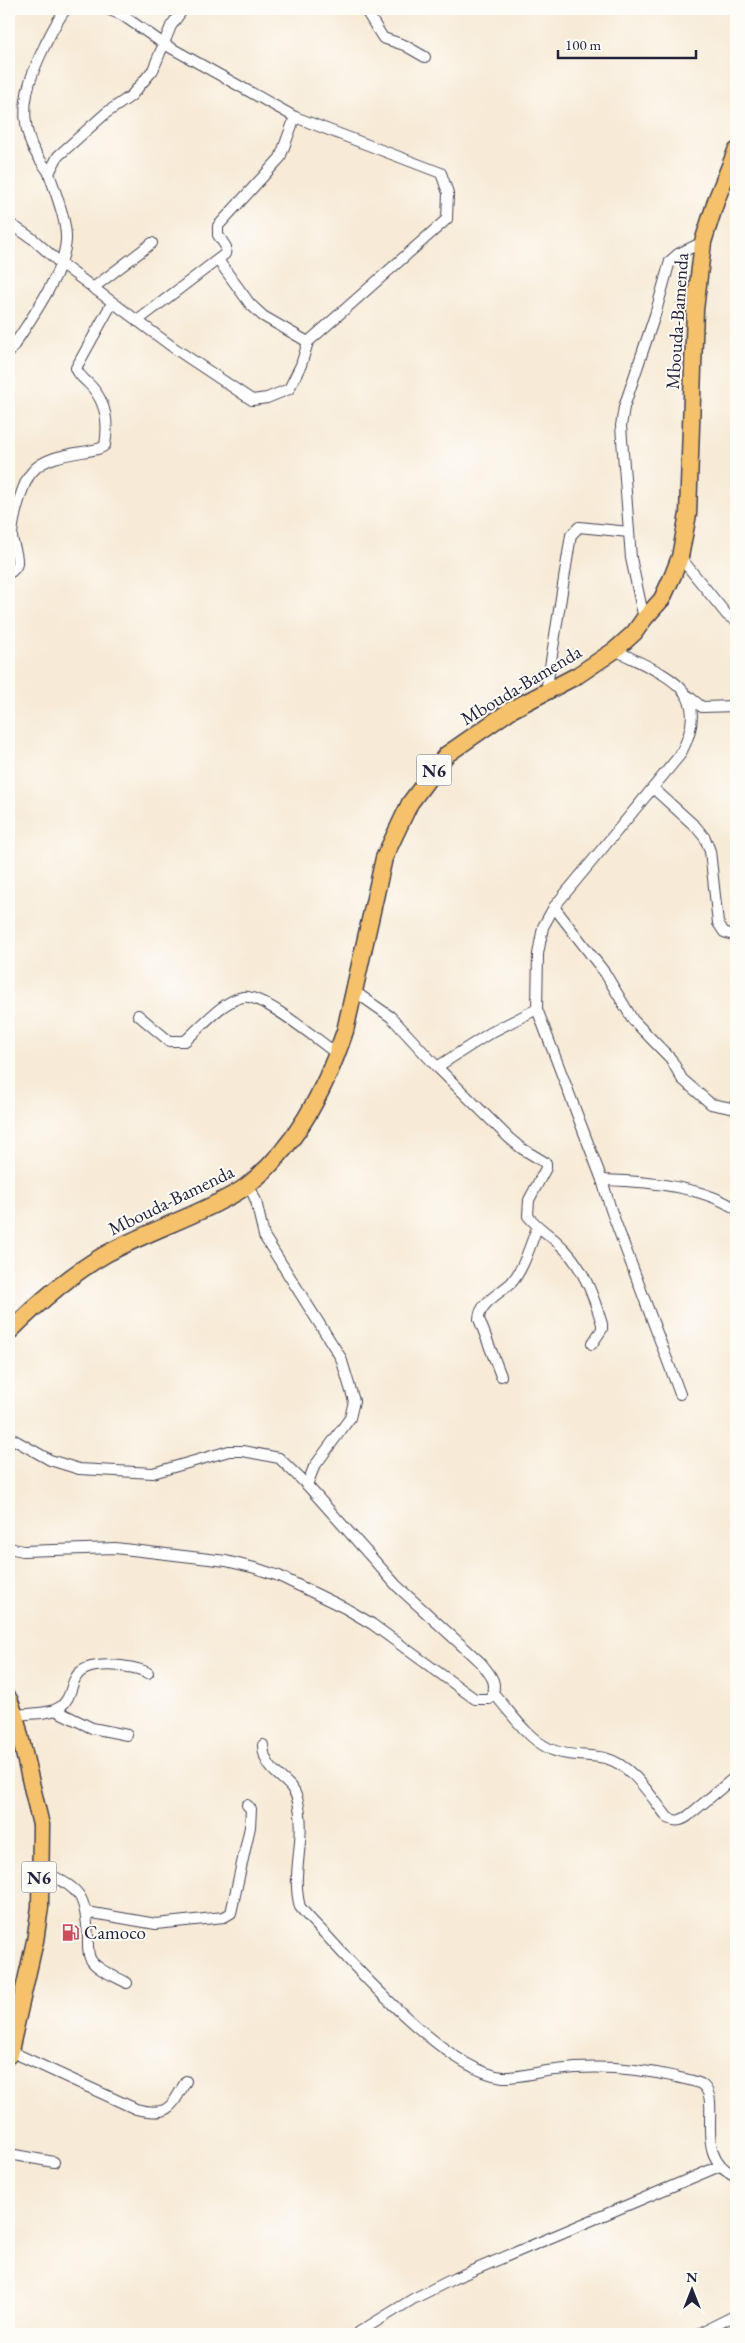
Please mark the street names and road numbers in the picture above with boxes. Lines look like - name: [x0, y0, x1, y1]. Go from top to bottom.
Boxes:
- street label: Mbouda-Bamenda: [660, 251, 694, 390]
- street label: Mbouda-Bamenda: [456, 639, 586, 731]
- road number: N6: [416, 754, 452, 786]
- street label: Mbouda-Bamenda: [104, 1159, 238, 1241]
- road number: N6: [22, 1861, 56, 1892]

